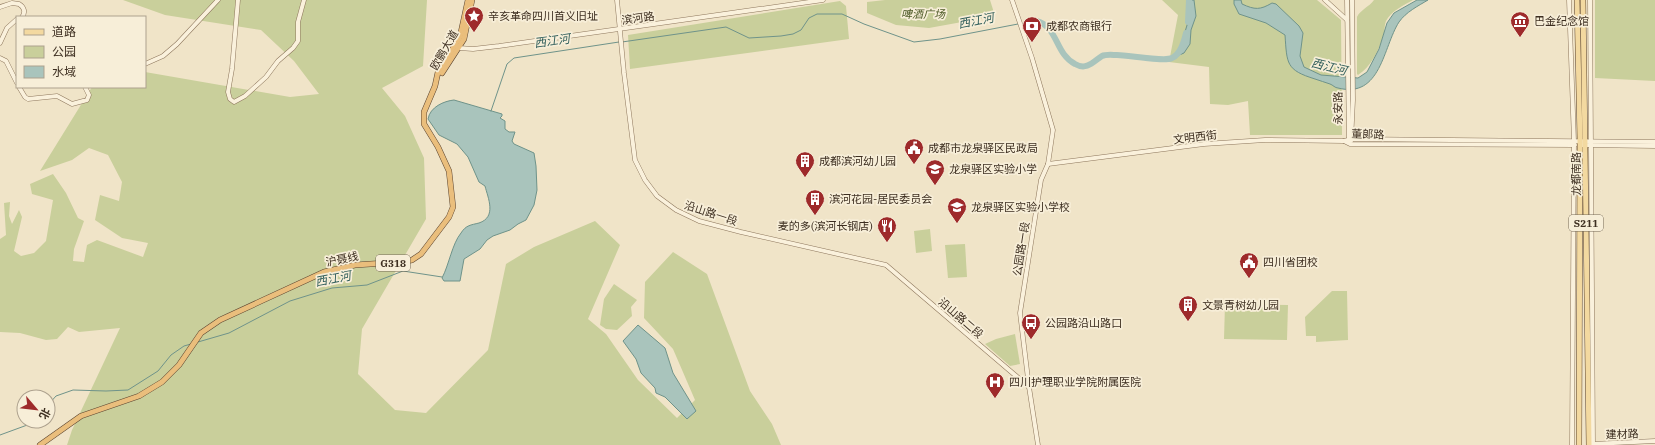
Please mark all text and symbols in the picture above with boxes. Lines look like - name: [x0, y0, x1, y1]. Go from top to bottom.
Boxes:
- place icon: 辛亥革命四川首义旧址: [463, 5, 485, 33]
- park label: 啤酒广场: [901, 7, 946, 21]
- place label: 辛亥革命四川首义旧址: [488, 9, 598, 23]
- street label: 滨河路: [621, 9, 655, 27]
- water label: 西江河: [957, 9, 997, 31]
- museum icon: 巴金纪念馆: [1509, 10, 1531, 38]
- place label: 巴金纪念馆: [1534, 14, 1589, 28]
- bank icon: 成都农商银行: [1021, 15, 1043, 43]
- legend: [16, 16, 146, 88]
- place label: 成都农商银行: [1046, 19, 1112, 33]
- text: 道路: [52, 24, 76, 39]
- street label: 欧鹏大道: [427, 27, 461, 73]
- water label: 西江河: [533, 30, 573, 50]
- text: 公园: [52, 44, 76, 59]
- water label: 西江河: [1310, 55, 1350, 79]
- text: 水域: [52, 64, 76, 79]
- street label: 永安路: [1331, 91, 1345, 125]
- street label: 董郞路: [1351, 126, 1385, 142]
- street label: 文明西街: [1172, 127, 1218, 147]
- public building icon: 成都市龙泉驿区民政局: [903, 137, 925, 165]
- place label: 成都市龙泉驿区民政局: [928, 141, 1038, 155]
- building icon: 成都滨河幼儿园: [794, 150, 816, 178]
- street label: 龙都南路: [1569, 152, 1583, 196]
- place label: 成都滨河幼儿园: [819, 154, 896, 168]
- school or university icon: 龙泉驿区实验小学: [924, 158, 946, 186]
- place label: 龙泉驿区实验小学: [949, 162, 1037, 176]
- building icon: 滨河花园-居民委员会: [804, 188, 826, 216]
- place label: 滨河花园-居民委员会: [829, 192, 932, 206]
- school or university icon: 龙泉驿区实验小学校: [946, 196, 968, 224]
- street label: 沿山路一段: [683, 198, 739, 228]
- place label: 龙泉驿区实验小学校: [971, 200, 1070, 214]
- restaurant icon: 麦的多(滨河长钢店): [876, 215, 898, 243]
- road number: S211: [1569, 215, 1603, 231]
- place label: 麦的多(滨河长钢店): [778, 219, 873, 233]
- street label: 公园路一段: [1010, 221, 1032, 277]
- street label: 沪聂线: [324, 249, 360, 269]
- public building icon: 四川省团校: [1238, 251, 1260, 279]
- road number: G318: [376, 255, 410, 271]
- place label: 四川省团校: [1263, 255, 1318, 269]
- water label: 西江河: [314, 267, 354, 289]
- building icon: 文景青树幼儿园: [1177, 294, 1199, 322]
- street label: 沿山路二段: [936, 295, 986, 341]
- place label: 文景青树幼儿园: [1202, 298, 1279, 312]
- bus stop icon: 公园路沿山路口: [1020, 312, 1042, 340]
- place label: 公园路沿山路口: [1045, 316, 1122, 330]
- hospital icon: 四川护理职业学院附属医院: [984, 371, 1006, 399]
- place label: 四川护理职业学院附属医院: [1009, 375, 1141, 389]
- north arrow: [16, 389, 56, 429]
- text: 北: [36, 406, 54, 422]
- street label: 建材路: [1605, 426, 1639, 442]

